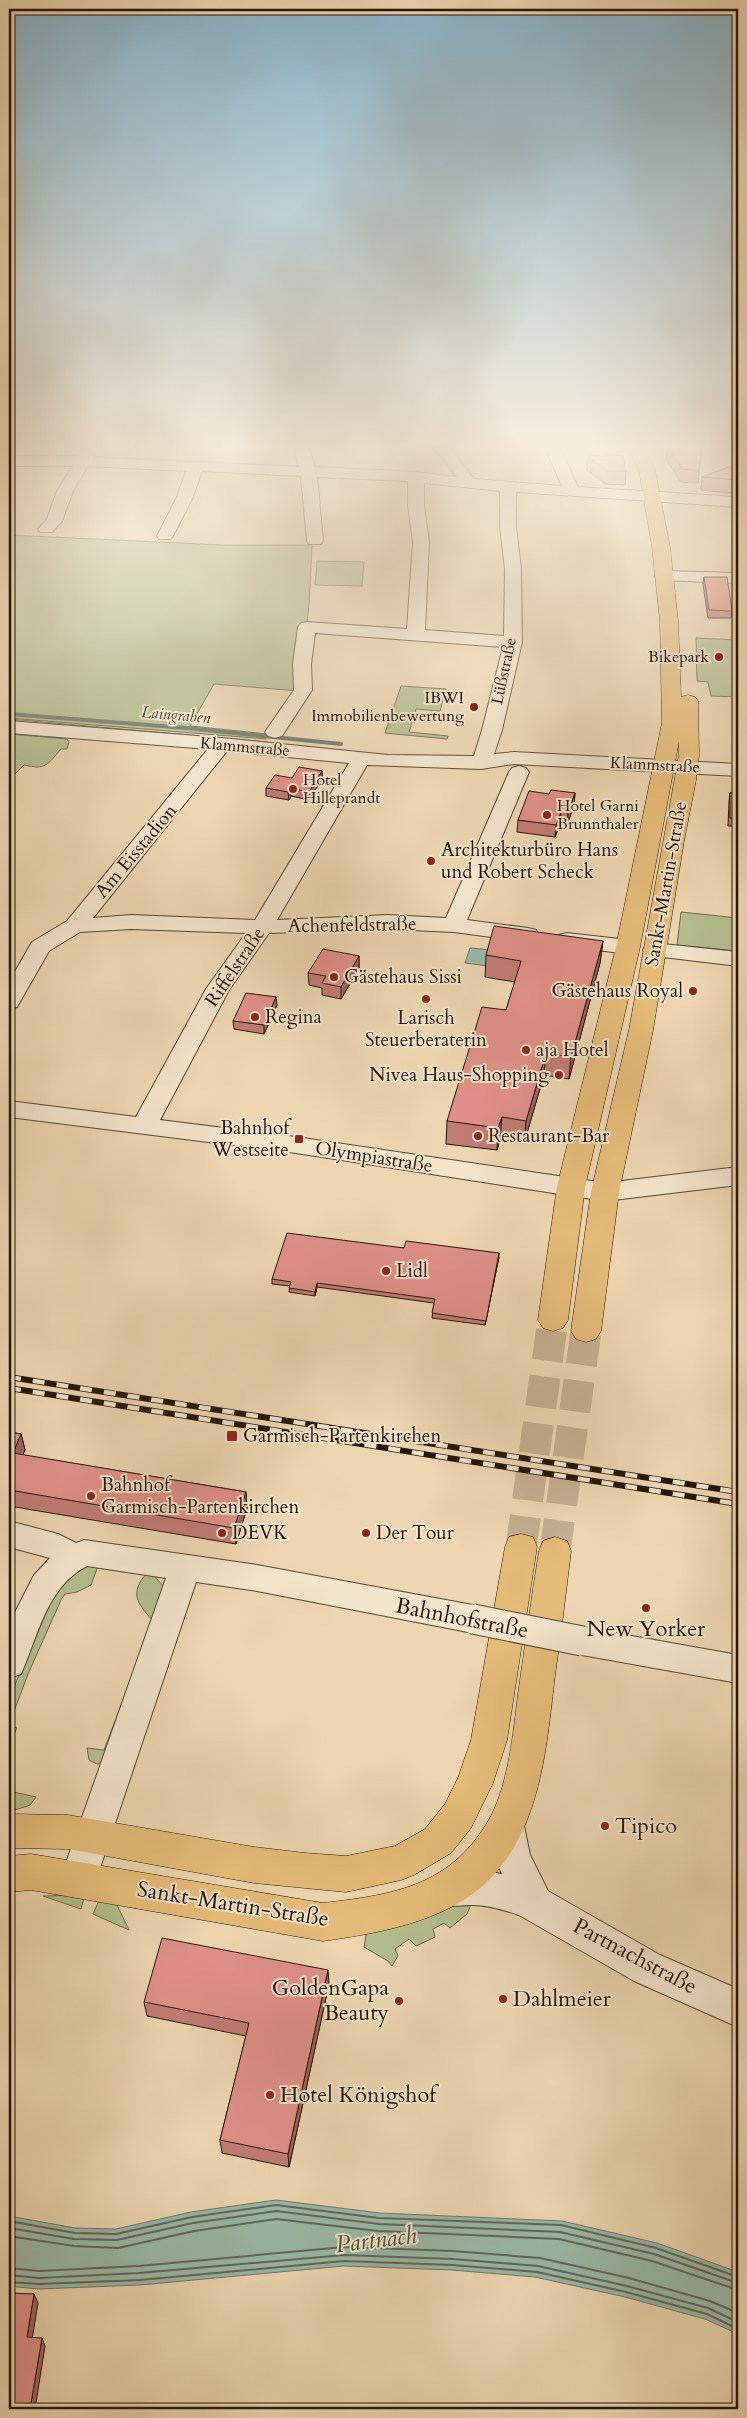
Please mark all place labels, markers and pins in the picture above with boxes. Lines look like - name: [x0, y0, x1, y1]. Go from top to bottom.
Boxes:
- place label: Bikepark: [648, 646, 709, 668]
- marker: Bikepark: [713, 651, 725, 663]
- place label: IBWI Immobilienbewertung: [311, 687, 464, 727]
- marker: IBWI Immobilienbewertung: [468, 701, 480, 713]
- place label: Hotel Hilleprandt: [303, 769, 380, 809]
- marker: Hotel Hilleprandt: [287, 783, 299, 795]
- place label: Hotel Garni Brunnthaler: [557, 795, 639, 835]
- marker: Hotel Garni Brunnthaler: [541, 809, 553, 821]
- place label: Architekturbüro Hans und Robert Scheck: [441, 837, 618, 885]
- marker: Architekturbüro Hans und Robert Scheck: [425, 855, 437, 867]
- place label: Gästehaus Sissi: [344, 964, 462, 990]
- marker: Gästehaus Sissi: [328, 971, 340, 983]
- place label: Gästehaus Royal: [552, 978, 683, 1004]
- marker: Gästehaus Royal: [687, 985, 699, 997]
- marker: Larisch Steuerberaterin: [420, 993, 432, 1005]
- place label: Regina: [265, 1004, 322, 1030]
- place label: Larisch Steuerberaterin: [365, 1005, 487, 1053]
- marker: Regina: [249, 1011, 261, 1023]
- place label: aja Hotel: [536, 1037, 609, 1063]
- marker: aja Hotel: [520, 1044, 532, 1056]
- place label: Nivea Haus-Shopping: [369, 1062, 549, 1088]
- marker: Nivea Haus-Shopping: [553, 1069, 565, 1081]
- place label: Bahnhof Westseite: [211, 1115, 292, 1163]
- place label: Restaurant-Bar: [488, 1123, 609, 1149]
- marker: Restaurant-Bar: [472, 1130, 484, 1142]
- marker: Bahnhof Westseite: [293, 1133, 305, 1145]
- place label: Lidl: [396, 1258, 428, 1284]
- marker: Lidl: [380, 1265, 392, 1277]
- place label: Garmisch-Partenkirchen: [243, 1423, 441, 1449]
- marker: Garmisch-Partenkirchen: [225, 1429, 239, 1443]
- place label: Bahnhof Garmisch-Partenkirchen: [101, 1472, 299, 1520]
- marker: Bahnhof Garmisch-Partenkirchen: [85, 1490, 97, 1502]
- place label: DEVK: [232, 1520, 288, 1546]
- place label: Der Tour: [376, 1520, 454, 1546]
- marker: DEVK: [216, 1527, 228, 1539]
- marker: Der Tour: [360, 1527, 372, 1539]
- marker: New Yorker: [640, 1602, 652, 1614]
- place label: New Yorker: [587, 1614, 706, 1644]
- place label: Tipico: [615, 1811, 677, 1841]
- marker: Tipico: [599, 1820, 611, 1832]
- place label: GoldenGapa Beauty: [272, 1973, 389, 2028]
- place label: Dahlmeier: [513, 1984, 612, 2014]
- marker: Dahlmeier: [497, 1993, 509, 2005]
- marker: GoldenGapa Beauty: [393, 1995, 405, 2007]
- place label: Hotel Königshof: [280, 2080, 439, 2110]
- marker: Hotel Königshof: [264, 2089, 276, 2101]

